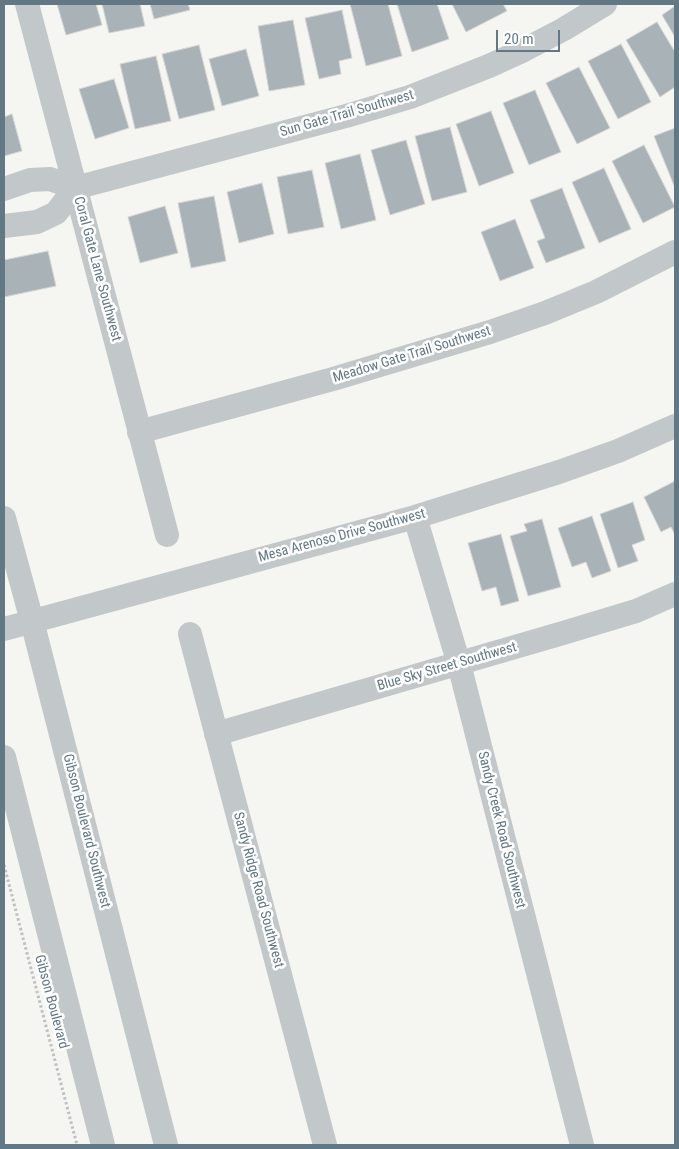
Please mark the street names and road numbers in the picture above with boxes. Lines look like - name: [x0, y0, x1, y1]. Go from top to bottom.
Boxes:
- street label: Sun Gate Trail Southwest: [278, 87, 416, 141]
- street label: Coral Gate Lane Southwest: [70, 195, 124, 343]
- street label: Meadow Gate Trail Southwest: [331, 323, 493, 387]
- street label: Mesa Arenoso Drive Southwest: [257, 506, 427, 566]
- street label: Blue Sky Street Southwest: [375, 639, 519, 695]
- street label: Sandy Creek Road Southwest: [473, 750, 529, 910]
- street label: Gibson Boulevard Southwest: [59, 752, 113, 910]
- street label: Sandy Ridge Road Southwest: [229, 810, 287, 970]
- street label: Gibson Boulevard: [30, 953, 72, 1051]

